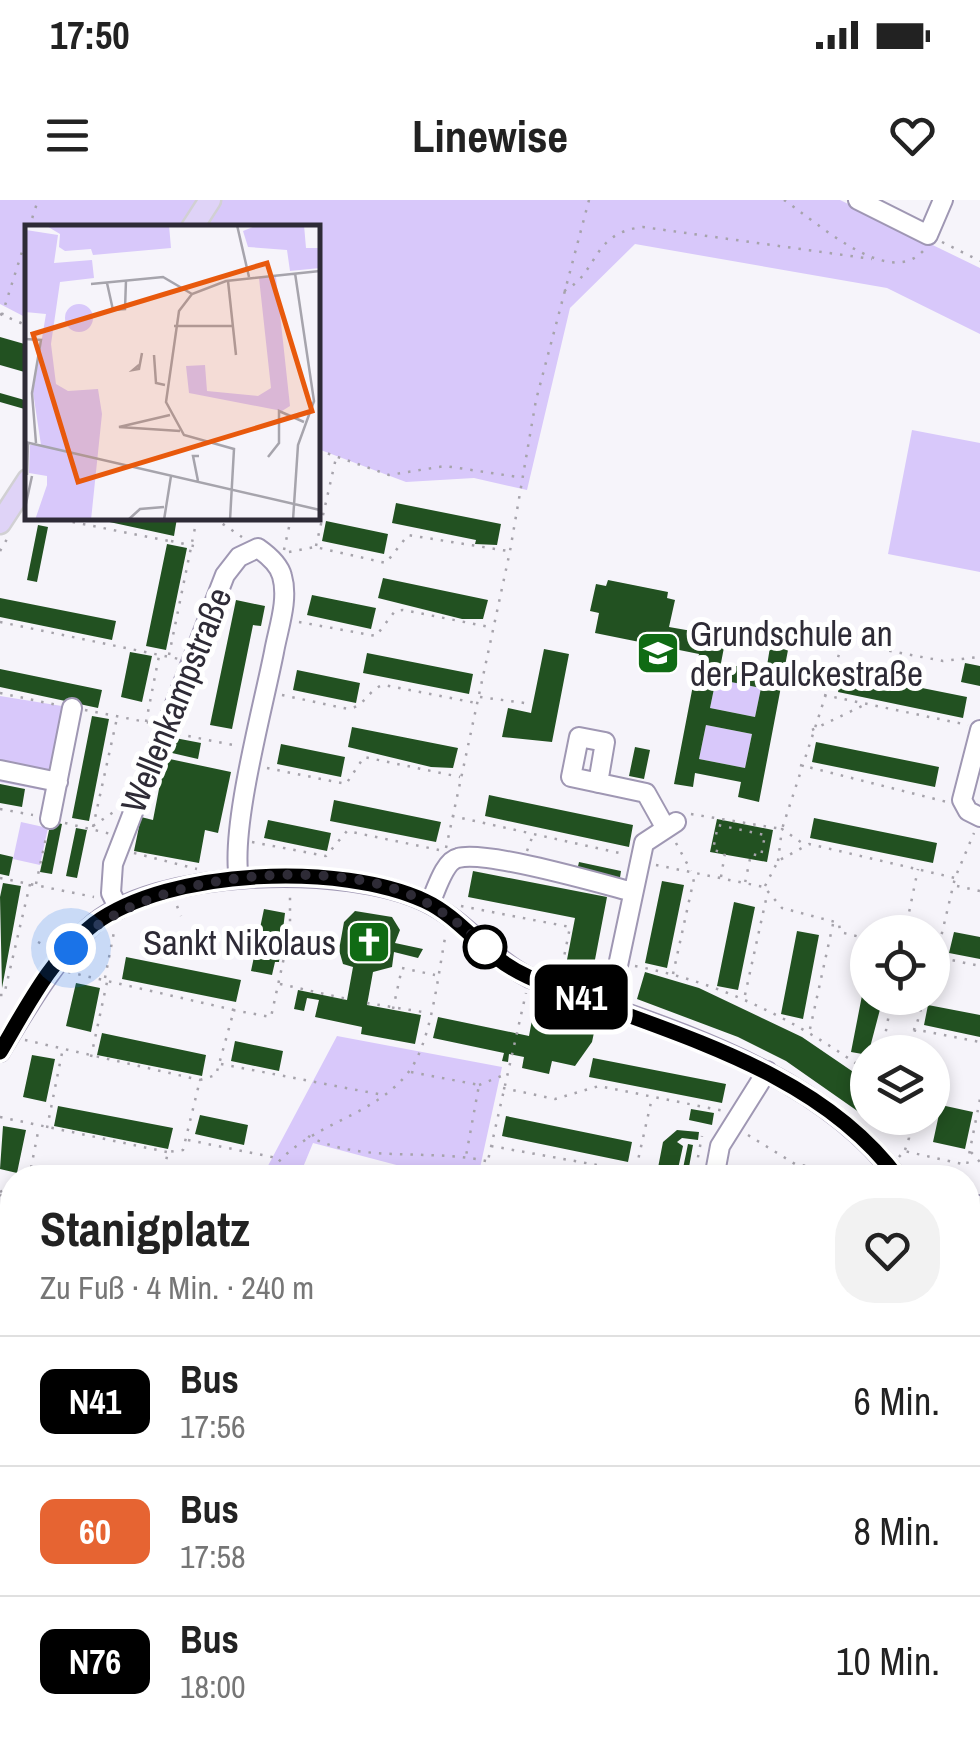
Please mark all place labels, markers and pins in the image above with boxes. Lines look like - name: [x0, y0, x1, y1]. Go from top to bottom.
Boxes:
- place label: Grundschule an der Paulckestraße: [690, 610, 923, 697]
- school or university icon: Grundschule an der Paulckestraße: [635, 630, 681, 676]
- place label: Sankt Nikolaus: [143, 919, 336, 966]
- church icon: Sankt Nikolaus: [346, 919, 392, 965]
- unlabelled marker: [464, 926, 506, 968]

